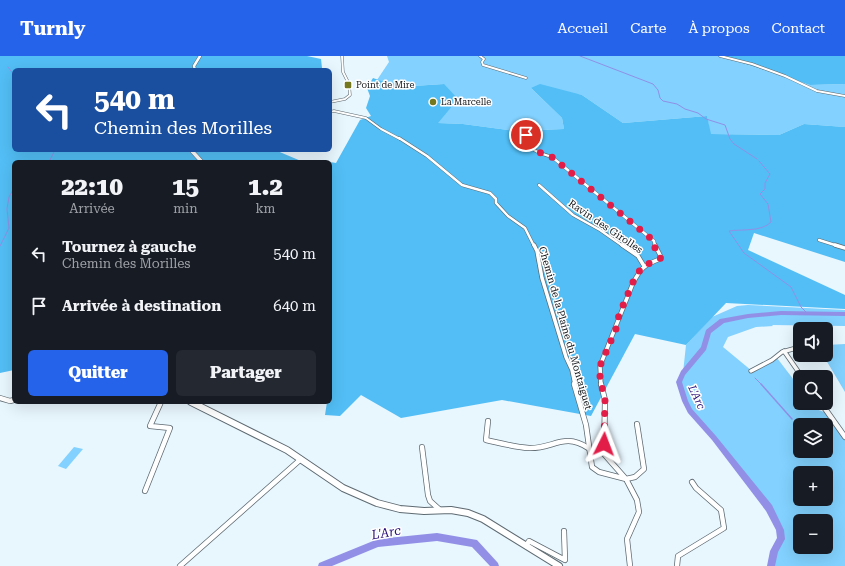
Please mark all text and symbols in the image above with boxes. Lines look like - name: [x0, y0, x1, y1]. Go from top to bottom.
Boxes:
- text: Turnly: [20, 17, 85, 40]
- text: Accueil: [557, 20, 608, 36]
- text: Carte: [630, 20, 667, 36]
- text: À propos: [689, 20, 750, 36]
- text: Contact: [772, 20, 825, 36]
- marker: Point de Mire: [343, 80, 353, 90]
- place label: Point de Mire: [356, 80, 414, 90]
- text: 540 m: [94, 83, 175, 116]
- icon: left: [28, 84, 80, 136]
- marker: La Marcelle: [428, 97, 438, 107]
- place label: La Marcelle: [441, 97, 491, 107]
- text: Chemin des Morilles: [94, 117, 272, 138]
- pin: [509, 118, 543, 152]
- icon: arrive: [515, 124, 537, 146]
- text: 22:10: [61, 173, 123, 201]
- text: 15: [172, 173, 199, 201]
- text: 1.2: [248, 173, 283, 201]
- street label: Ravin des Girolles: [567, 198, 645, 255]
- text: Arrivée: [69, 201, 115, 216]
- text: min: [173, 201, 198, 216]
- text: km: [255, 201, 275, 216]
- text: Tournez à gauche: [62, 238, 196, 256]
- icon: left: [28, 243, 50, 265]
- text: 540 m: [273, 245, 316, 263]
- street label: Chemin de la Plaine du Montaiguet: [537, 245, 594, 411]
- text: Chemin des Morilles: [62, 256, 191, 271]
- icon: arrive: [28, 295, 50, 317]
- text: Arrivée à destination: [62, 297, 221, 315]
- text: 640 m: [273, 297, 316, 315]
- map controls: [793, 322, 833, 554]
- button: sound: [793, 322, 833, 362]
- button: Quitter: [28, 350, 168, 396]
- button: Partager: [176, 350, 316, 396]
- button: search: [793, 370, 833, 410]
- water label: L'Arc: [685, 382, 708, 412]
- button: layers: [793, 418, 833, 458]
- position arrow: [583, 423, 625, 465]
- button: +: [793, 466, 833, 506]
- button: −: [793, 514, 833, 554]
- water label: L'Arc: [369, 522, 402, 543]

